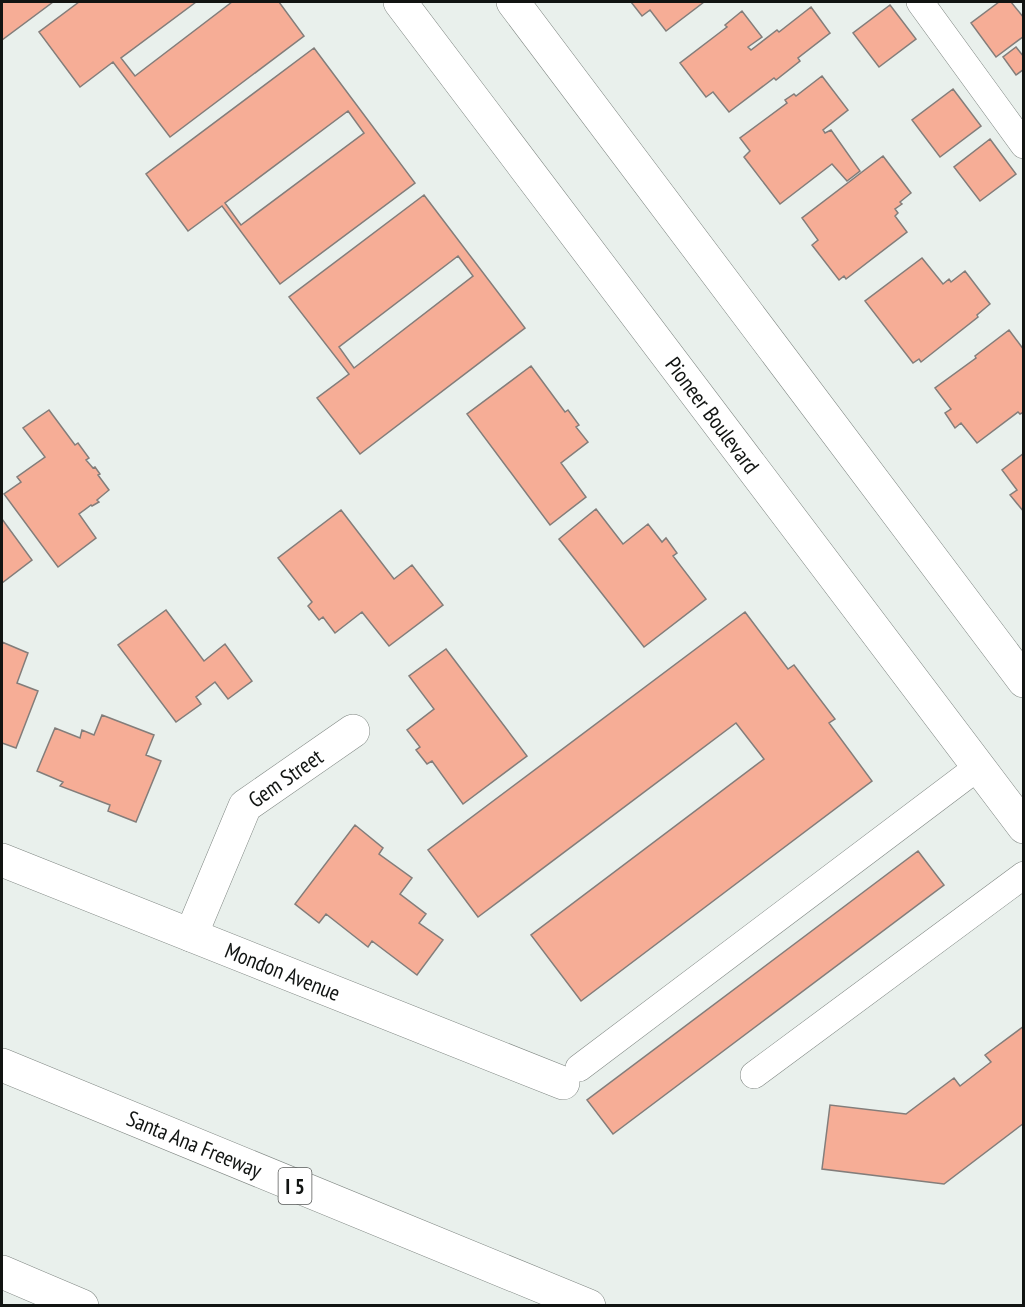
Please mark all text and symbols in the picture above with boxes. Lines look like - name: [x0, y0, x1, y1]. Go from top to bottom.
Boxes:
- street label: Pioneer Boulevard: [659, 351, 766, 479]
- street label: Gem Street: [243, 742, 328, 814]
- street label: Mondon Avenue: [221, 936, 344, 1007]
- street label: Santa Ana Freeway: [123, 1104, 267, 1184]
- road number: I 5: [278, 1168, 312, 1204]

